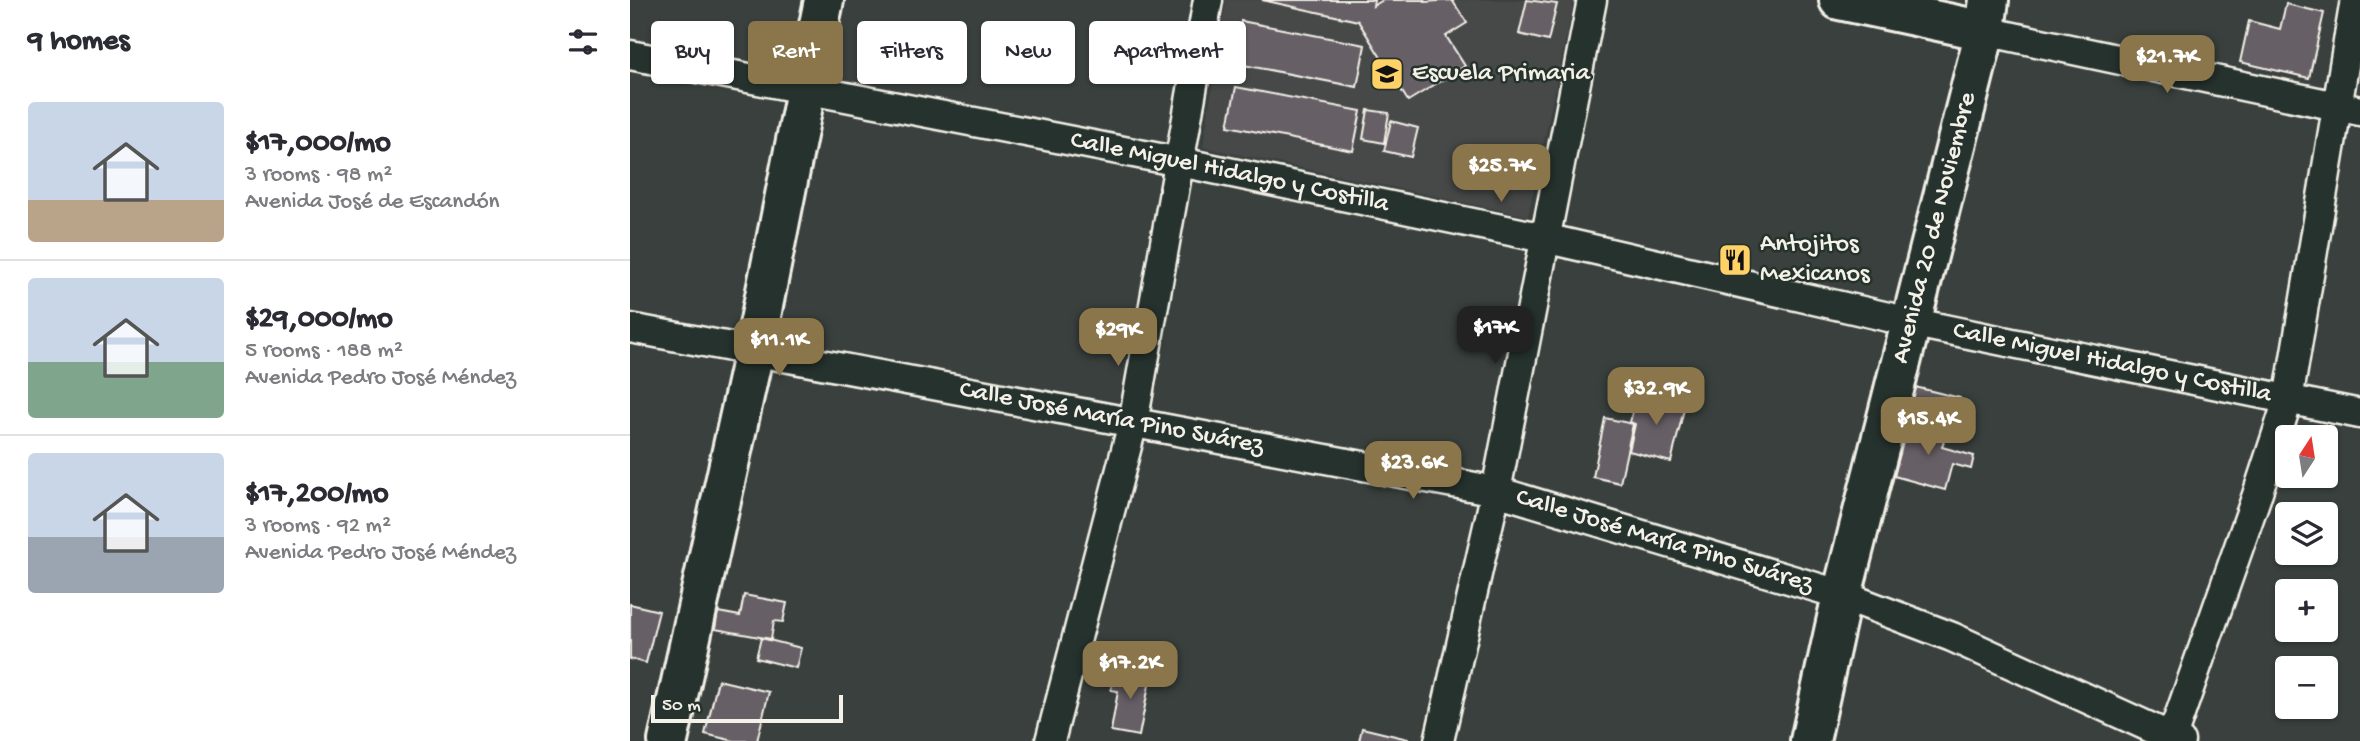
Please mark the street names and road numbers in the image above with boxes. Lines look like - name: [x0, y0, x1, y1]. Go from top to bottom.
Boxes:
- street label: Avenida 20 de Noviembre: [1886, 89, 1984, 367]
- street label: Calle Miguel Hidalgo y Costilla: [1068, 126, 1393, 221]
- street label: Calle Miguel Hidalgo y Costilla: [1950, 316, 2276, 411]
- street label: Calle José María Pino Suárez: [957, 375, 1268, 463]
- street label: Calle José María Pino Suárez: [1512, 482, 1818, 601]

